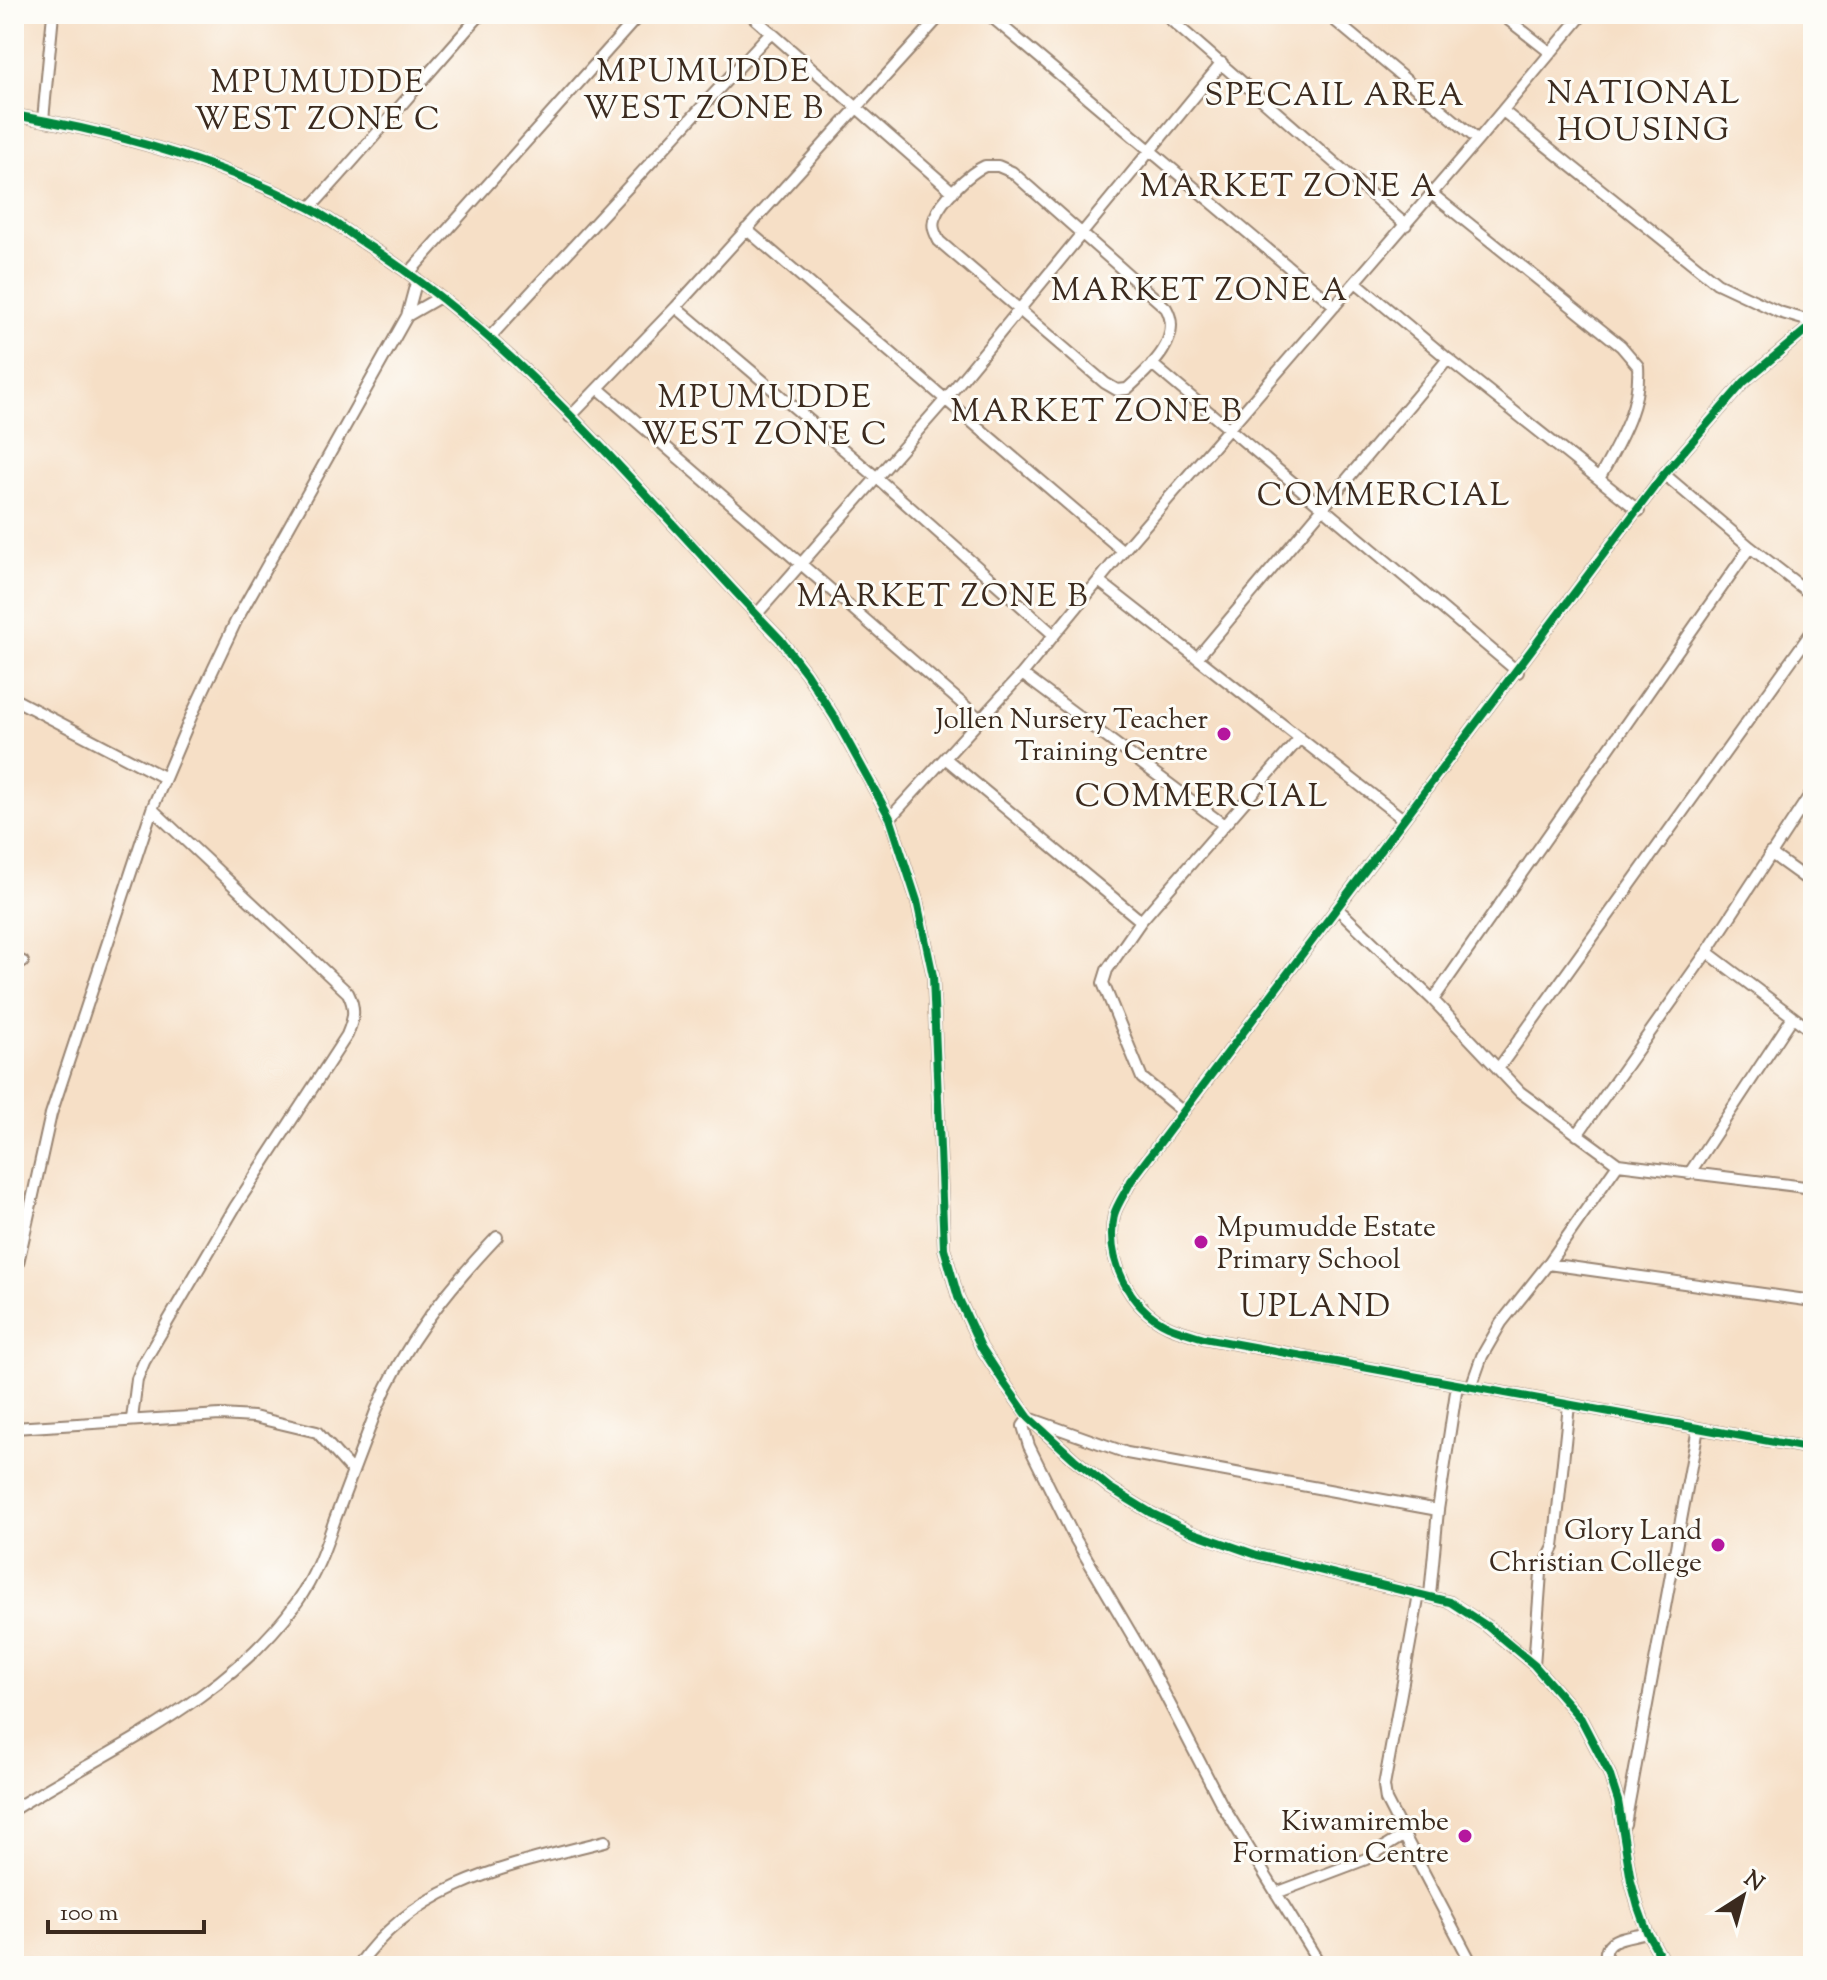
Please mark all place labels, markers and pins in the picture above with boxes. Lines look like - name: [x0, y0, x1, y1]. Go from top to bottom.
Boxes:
- place label: Jollen Nursery Teacher Training Centre: [934, 701, 1208, 773]
- marker: Jollen Nursery Teacher Training Centre: [1215, 725, 1233, 743]
- place label: Mpumudde Estate Primary School: [1217, 1209, 1436, 1281]
- marker: Mpumudde Estate Primary School: [1192, 1233, 1210, 1251]
- place label: Glory Land Christian College: [1489, 1512, 1702, 1584]
- marker: Glory Land Christian College: [1709, 1536, 1727, 1554]
- place label: Kiwamirembe Formation Centre: [1233, 1803, 1449, 1875]
- marker: Kiwamirembe Formation Centre: [1456, 1827, 1474, 1845]

